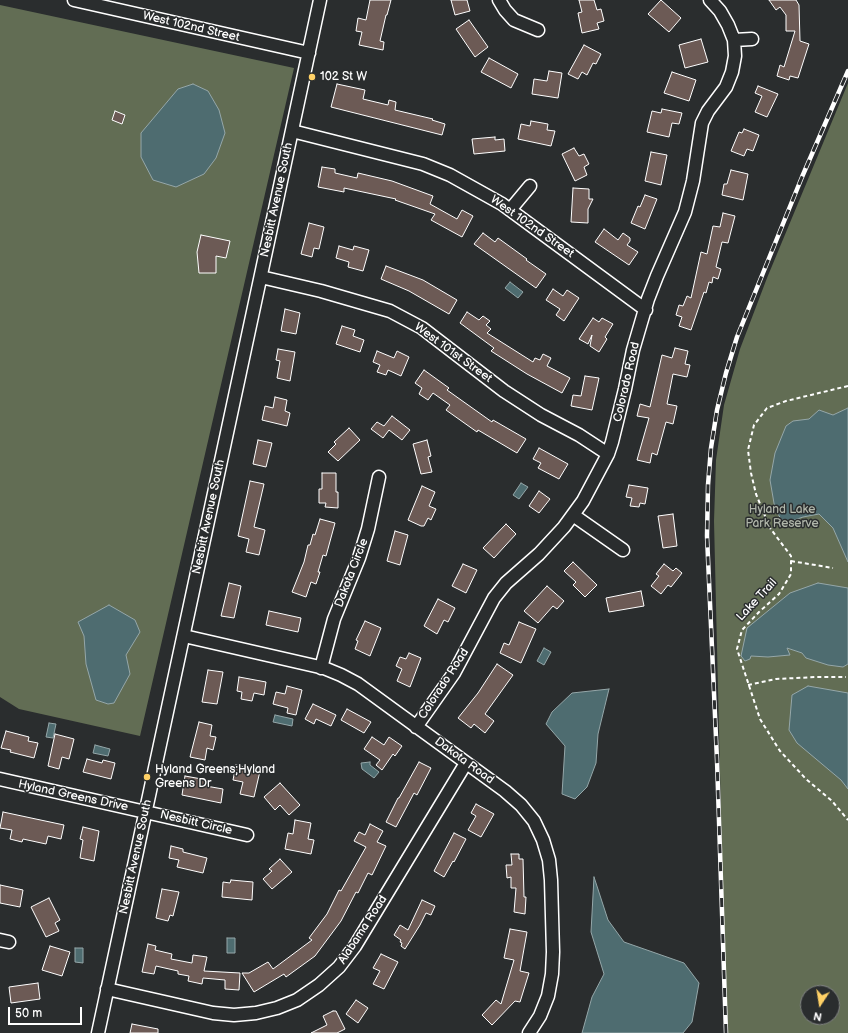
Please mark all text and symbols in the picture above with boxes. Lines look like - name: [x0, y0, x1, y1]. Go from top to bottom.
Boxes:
- street label: West 102nd Street: [141, 9, 241, 45]
- place label: 102 St W: [320, 70, 367, 84]
- marker: 102 St W: [307, 72, 317, 82]
- street label: Nesbitt Avenue South: [258, 141, 296, 259]
- street label: West 102nd Street: [487, 193, 577, 261]
- street label: West 101st Street: [411, 320, 495, 386]
- street label: Colorado Road: [611, 341, 643, 423]
- street label: Nesbitt Avenue South: [190, 458, 228, 576]
- park label: Hyland Lake Park Reserve: [745, 503, 819, 531]
- street label: Dakota Circle: [332, 537, 372, 609]
- street label: Lake Trail: [734, 576, 780, 624]
- street label: Colorado Road: [416, 646, 472, 722]
- street label: Dakota Road: [431, 735, 497, 787]
- place label: Hyland Greens;Hyland Greens Dr: [155, 763, 275, 791]
- marker: Hyland Greens;Hyland Greens Dr: [142, 772, 152, 782]
- street label: Hyland Greens Drive: [17, 777, 129, 815]
- street label: Nesbitt Avenue South: [117, 798, 155, 916]
- street label: Nesbitt Circle: [158, 808, 234, 838]
- street label: Alabama Road: [335, 893, 391, 967]
- north arrow: [800, 985, 840, 1025]
- scale bar: [10, 999, 84, 1025]
- text: 50 m: [15, 1006, 42, 1021]
- text: N: [812, 1009, 823, 1023]

